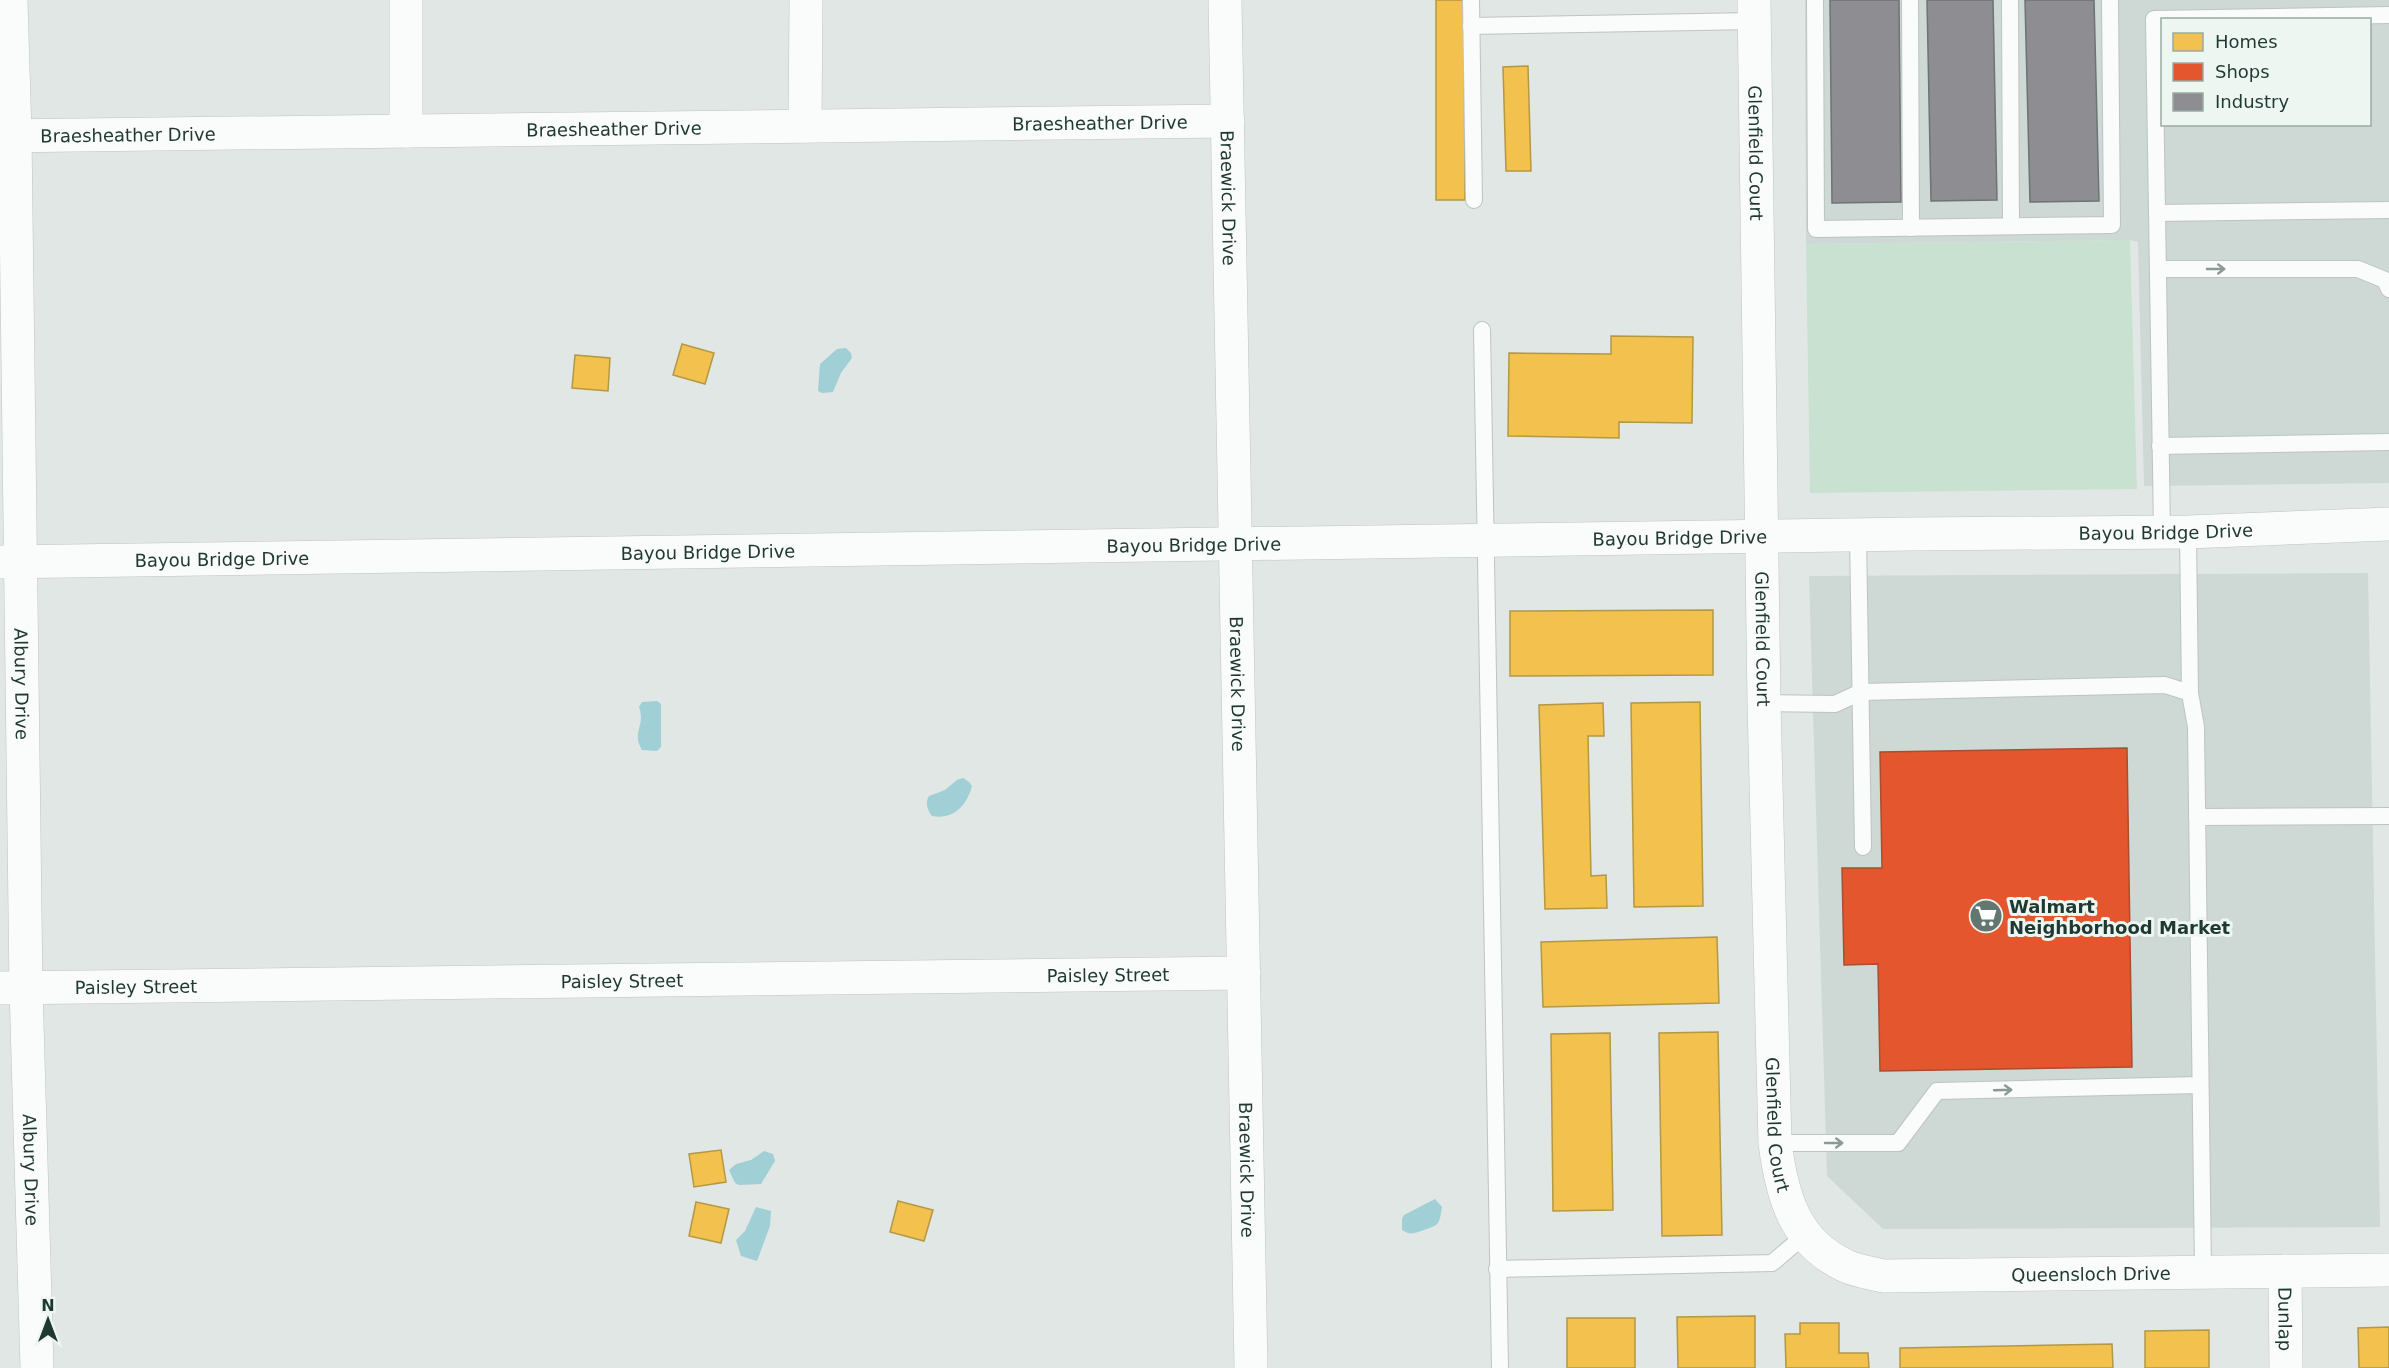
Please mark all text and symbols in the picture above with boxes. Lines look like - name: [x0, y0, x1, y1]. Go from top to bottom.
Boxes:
- legend: [2161, 18, 2371, 126]
- text: Homes: [2215, 31, 2278, 52]
- text: Shops: [2215, 61, 2270, 82]
- street label: Glenfield Court: [1745, 85, 1768, 221]
- text: Industry: [2215, 91, 2289, 112]
- street label: Braesheather Drive: [1012, 111, 1188, 134]
- street label: Braesheather Drive: [526, 117, 702, 140]
- street label: Braesheather Drive: [40, 123, 216, 146]
- street label: Braewick Drive: [1217, 130, 1241, 266]
- one-way arrow: [2206, 263, 2226, 275]
- street label: Bayou Bridge Drive: [2078, 519, 2254, 543]
- street label: Bayou Bridge Drive: [1592, 526, 1767, 549]
- street label: Bayou Bridge Drive: [1106, 533, 1281, 556]
- street label: Bayou Bridge Drive: [620, 540, 795, 563]
- street label: Bayou Bridge Drive: [134, 547, 309, 571]
- street label: Glenfield Court: [1752, 571, 1775, 707]
- street label: Braewick Drive: [1226, 616, 1250, 752]
- street label: Albury Drive: [11, 628, 33, 740]
- place label: Walmart Neighborhood Market: [2009, 896, 2231, 938]
- supermarket icon: Walmart Neighborhood Market: [1968, 898, 2004, 934]
- street label: Paisley Street: [1046, 963, 1169, 986]
- street label: Paisley Street: [560, 969, 683, 992]
- street label: Paisley Street: [75, 975, 197, 998]
- street label: Glenfield Court: [1762, 1057, 1795, 1194]
- one-way arrow: [1992, 1084, 2012, 1095]
- street label: Braewick Drive: [1235, 1102, 1259, 1238]
- street label: Albury Drive: [19, 1113, 43, 1226]
- one-way arrow: [1823, 1137, 1843, 1149]
- street label: Queensloch Drive: [2011, 1262, 2171, 1285]
- street label: Dunlap: [2275, 1287, 2296, 1351]
- north arrow: [18, 1290, 78, 1350]
- text: N: [41, 1296, 55, 1315]

